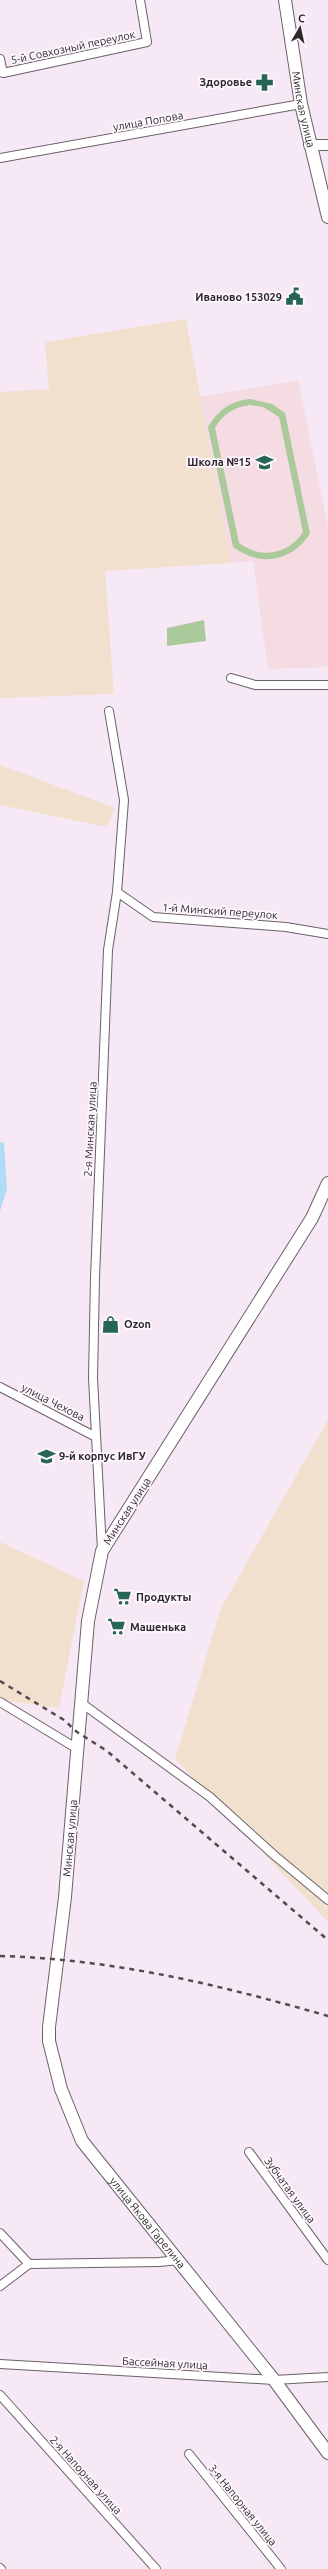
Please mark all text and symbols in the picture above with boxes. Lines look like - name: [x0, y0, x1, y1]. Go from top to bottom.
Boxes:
- north arrow: [280, 8, 320, 48]
- text: С: [297, 12, 306, 25]
- street label: 5-й Совхозный переулок: [10, 28, 137, 66]
- street label: Минская улица: [290, 70, 317, 149]
- pharmacy icon: Здоровье: [255, 72, 275, 92]
- place label: Здоровье: [200, 76, 252, 88]
- street label: улица Попова: [112, 109, 184, 133]
- public building icon: Иваново 153029: [285, 287, 305, 307]
- place label: Иваново 153029: [195, 291, 282, 303]
- school or university icon: Школа №15: [254, 452, 274, 472]
- place label: Школа №15: [187, 456, 251, 468]
- street label: 1-й Минский переулок: [162, 901, 278, 921]
- street label: 2-я Минская улица: [82, 1081, 98, 1177]
- shop icon: Ozon: [101, 1314, 121, 1334]
- place label: Ozon: [124, 1318, 151, 1330]
- street label: улица Чехова: [20, 1381, 86, 1423]
- school or university icon: 9-й корпус ИвГУ: [36, 1446, 56, 1466]
- place label: 9-й корпус ИвГУ: [59, 1450, 146, 1462]
- street label: Минская улица: [101, 1475, 153, 1547]
- supermarket icon: Продукты: [113, 1587, 133, 1607]
- place label: Продукты: [136, 1591, 191, 1603]
- supermarket icon: Машенька: [107, 1617, 127, 1637]
- place label: Машенька: [130, 1621, 186, 1633]
- street label: Минская улица: [61, 1799, 79, 1877]
- street label: Зубчатая улица: [262, 2155, 318, 2225]
- street label: улица Якова Гарелина: [108, 2175, 188, 2271]
- street label: Бассейная улица: [122, 2355, 208, 2371]
- street label: 2-я Напорная улица: [48, 2433, 124, 2517]
- street label: 3-я Напорная улица: [207, 2462, 279, 2548]

